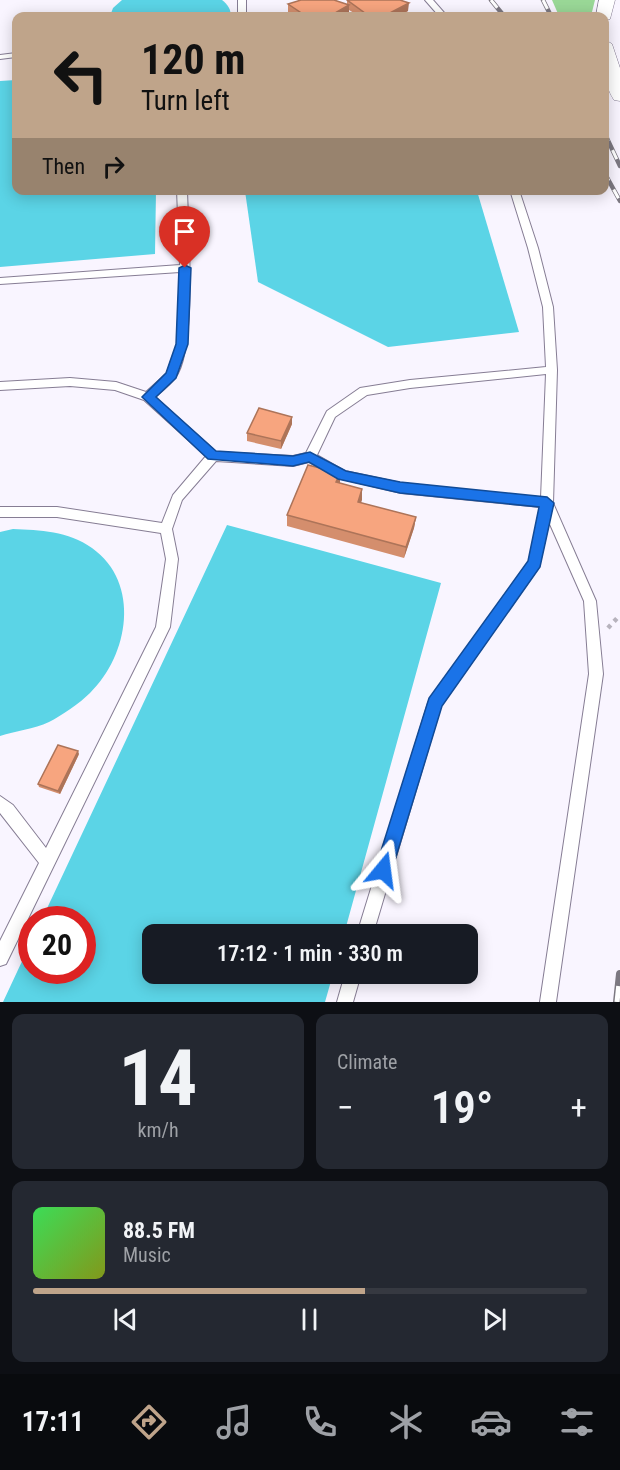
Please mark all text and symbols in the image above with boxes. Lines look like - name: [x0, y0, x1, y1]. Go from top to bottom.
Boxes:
- text: 120 m: [141, 35, 246, 84]
- icon: left: [42, 36, 120, 114]
- text: Turn left: [141, 85, 230, 117]
- icon: right: [97, 150, 130, 183]
- text: Then: [42, 154, 85, 179]
- pin: [159, 206, 210, 268]
- icon: arrive: [168, 215, 201, 248]
- position arrow: [351, 838, 415, 902]
- speed limit sign: 20: [18, 906, 96, 984]
- text: 17:12 · 1 min · 330 m: [217, 941, 403, 966]
- text: 14: [119, 1033, 197, 1124]
- text: Climate: [337, 1050, 397, 1074]
- text: 19°: [431, 1081, 493, 1134]
- text: −: [337, 1088, 354, 1127]
- text: +: [571, 1088, 587, 1127]
- text: km/h: [137, 1118, 179, 1142]
- text: 88.5 FM: [123, 1218, 195, 1243]
- text: Music: [123, 1243, 171, 1267]
- icon: previous: [109, 1303, 142, 1336]
- icon: pause: [293, 1303, 326, 1336]
- icon: next: [478, 1303, 511, 1336]
- icon: directions: [128, 1401, 170, 1443]
- icon: music: [213, 1401, 255, 1443]
- icon: phone: [299, 1401, 341, 1443]
- icon: climate: [385, 1401, 427, 1443]
- icon: car: [470, 1401, 512, 1443]
- icon: filters: [556, 1401, 598, 1443]
- text: 17:11: [22, 1406, 84, 1438]

